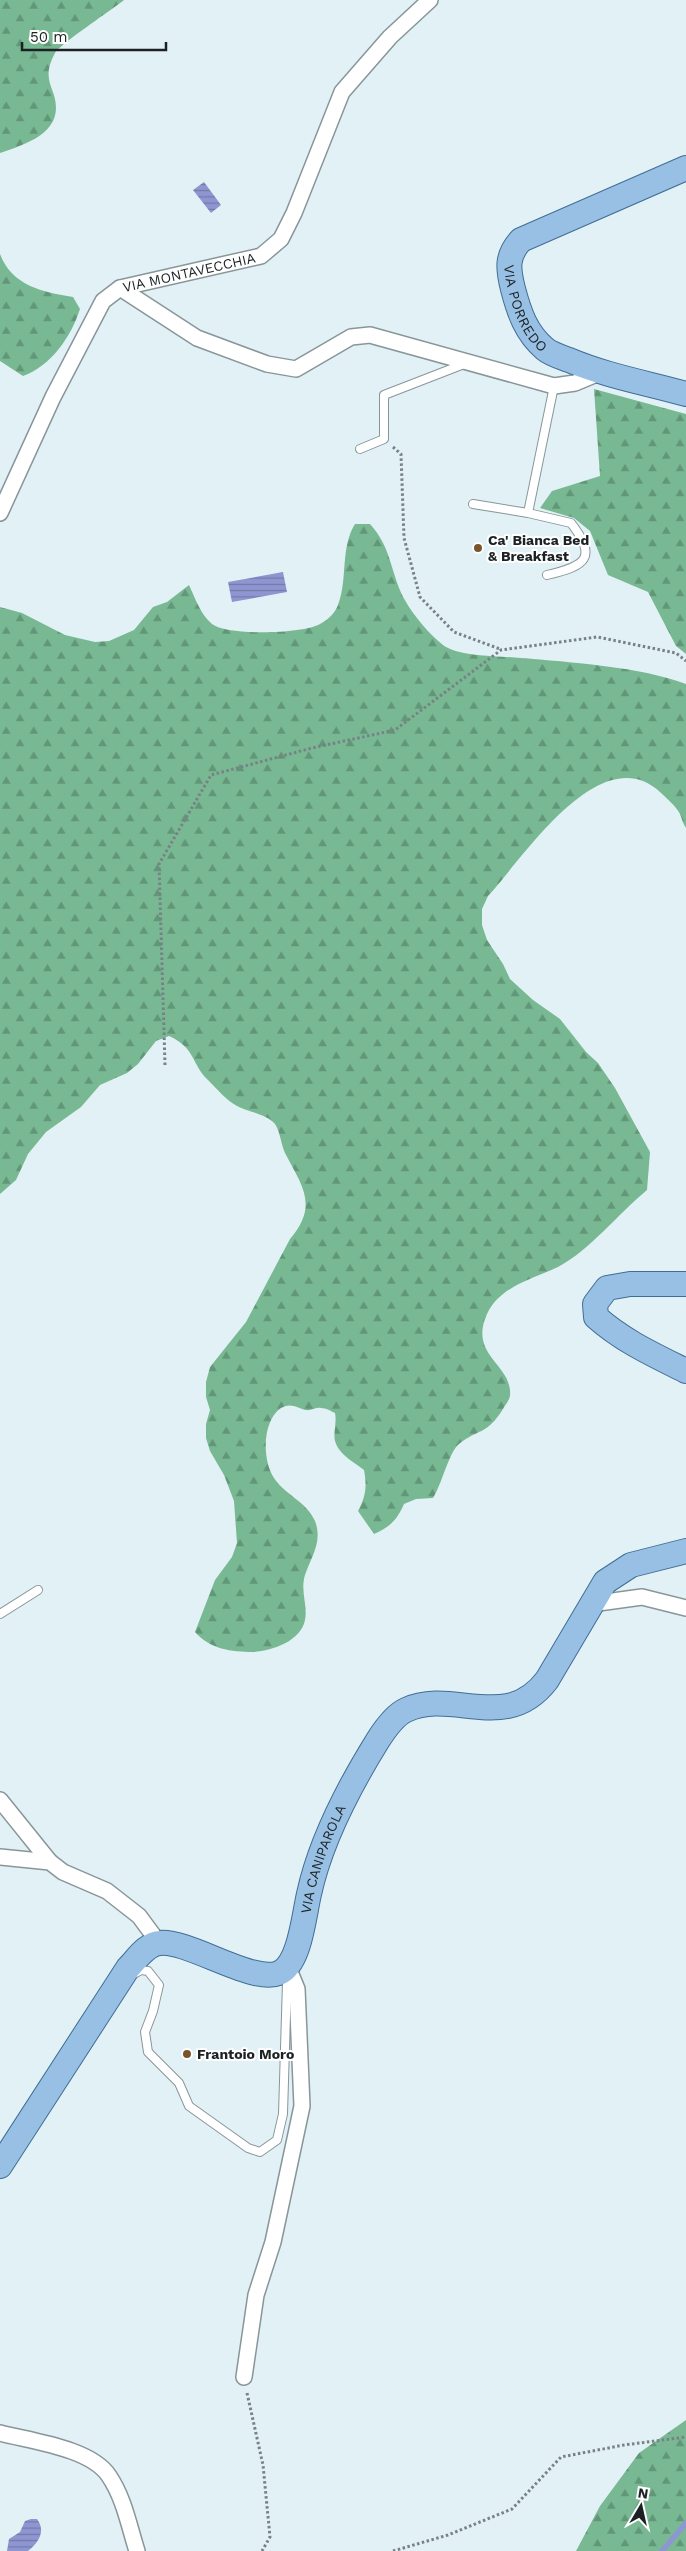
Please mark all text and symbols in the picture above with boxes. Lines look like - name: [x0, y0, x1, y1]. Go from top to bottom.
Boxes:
- scale bar: [22, 20, 166, 52]
- text: 50 m: [30, 28, 67, 46]
- street label: VIA MONTAVECCHIA: [121, 249, 257, 295]
- street label: VIA PORREDO: [501, 264, 551, 355]
- place label: Ca' Bianca Bed & Breakfast: [488, 532, 589, 564]
- marker: Ca' Bianca Bed & Breakfast: [472, 542, 484, 554]
- street label: VIA CANIPAROLA: [297, 1802, 349, 1915]
- place label: Frantoio Moro: [197, 2046, 294, 2062]
- marker: Frantoio Moro: [181, 2048, 193, 2060]
- north arrow: [616, 2481, 666, 2531]
- text: N: [637, 2484, 649, 2502]

